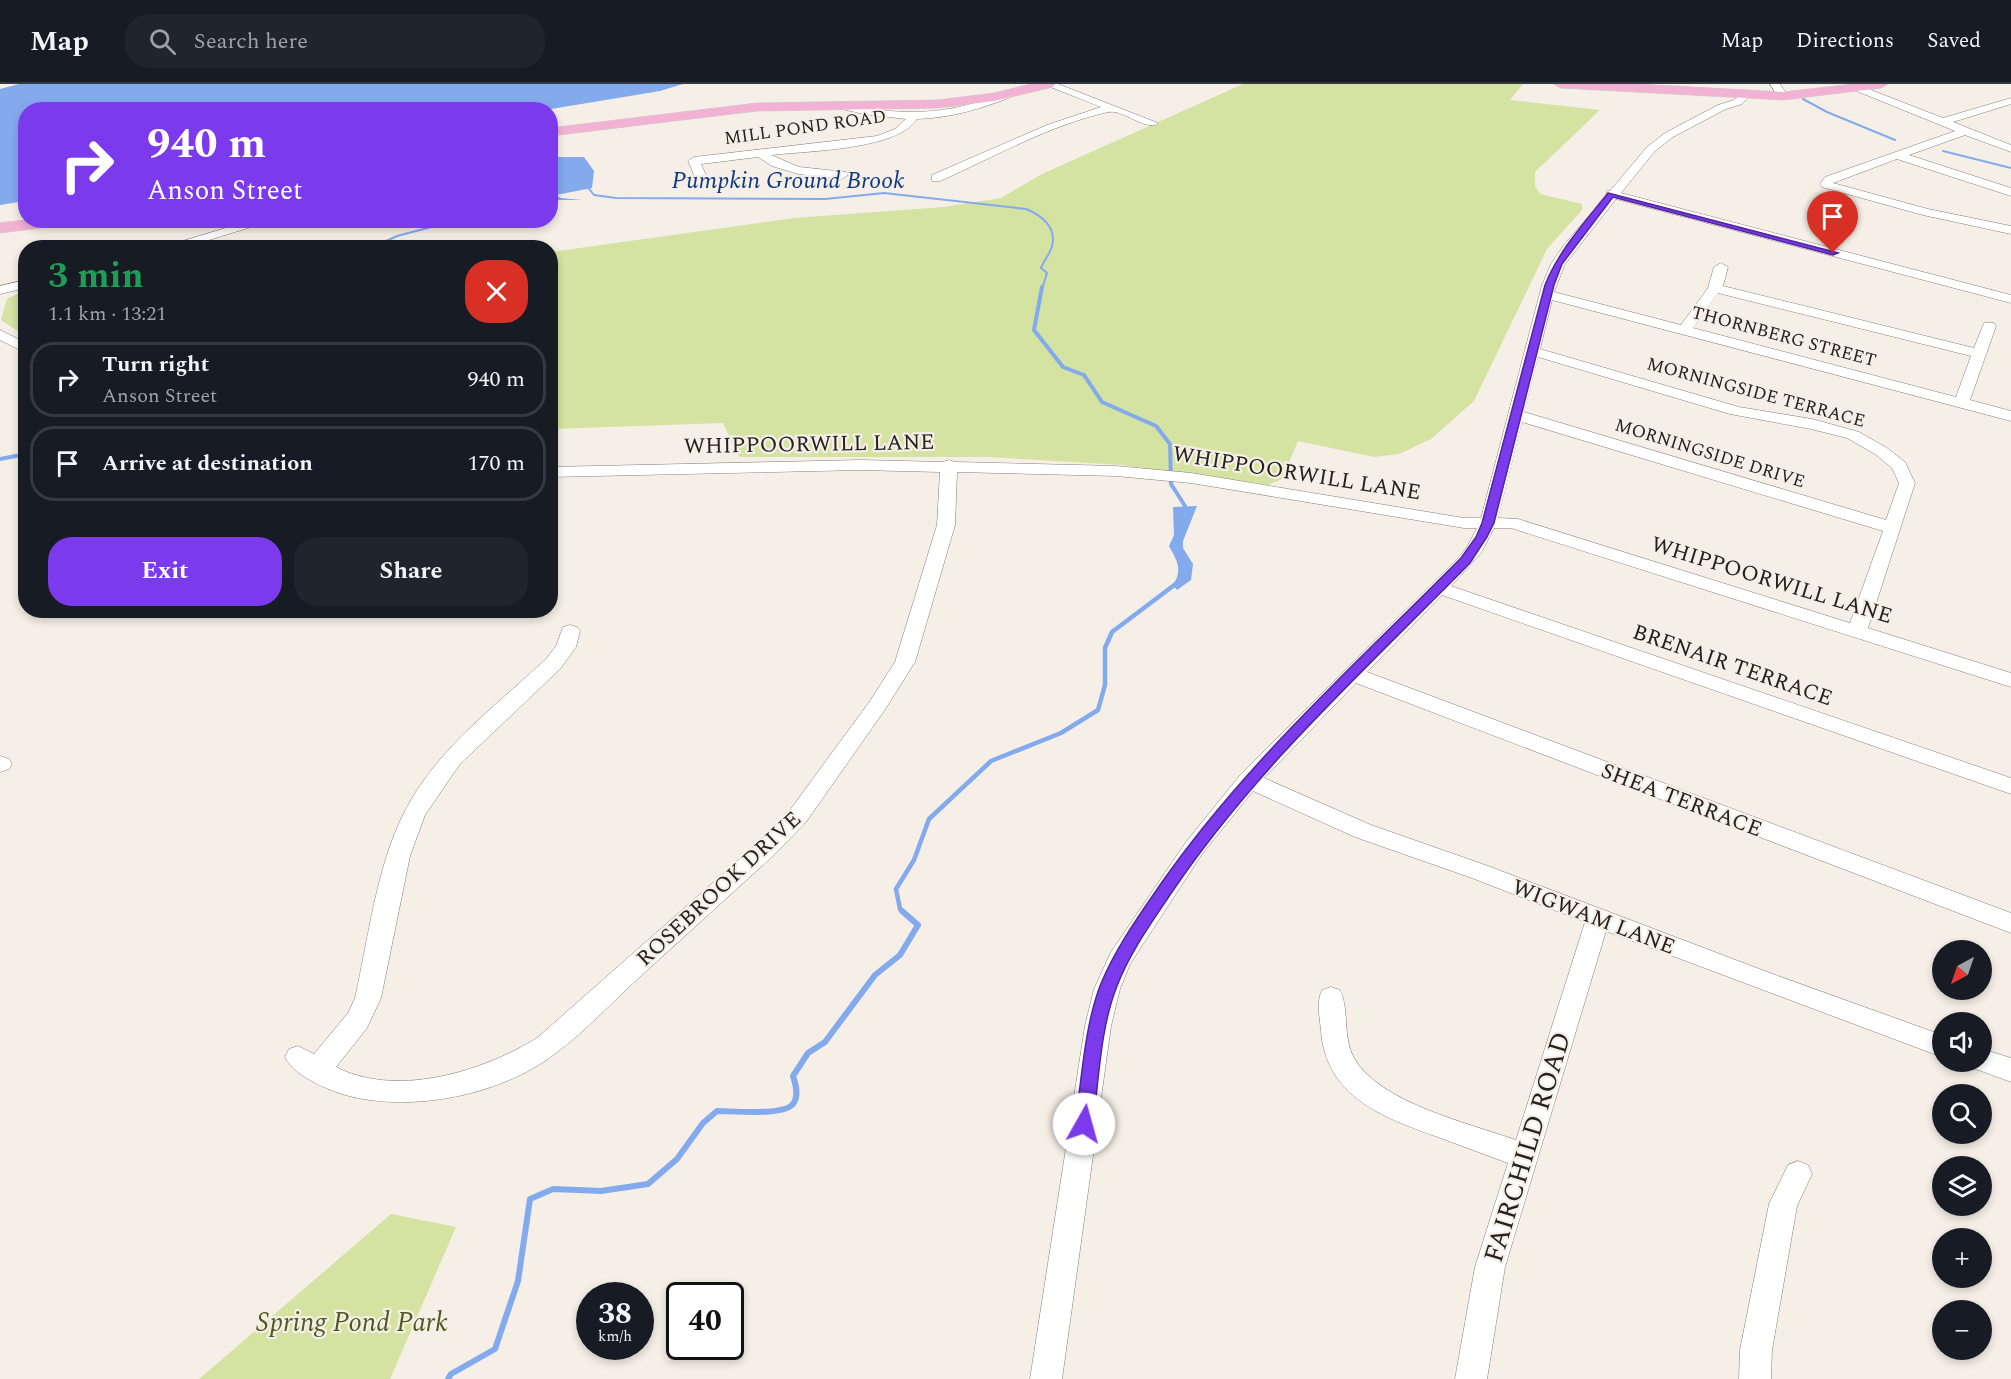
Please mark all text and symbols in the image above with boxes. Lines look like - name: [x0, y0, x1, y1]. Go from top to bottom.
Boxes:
- search box: [125, 14, 545, 68]
- text: Map: [30, 20, 89, 63]
- icon: search: [146, 25, 179, 58]
- text: Search here: [194, 25, 308, 58]
- text: Map: [1721, 25, 1763, 57]
- text: Directions: [1796, 25, 1894, 57]
- text: Saved: [1927, 25, 1981, 57]
- street label: MILL POND ROAD: [722, 103, 888, 152]
- text: 940 m: [147, 113, 266, 176]
- icon: right: [48, 126, 126, 204]
- water label: Pumpkin Ground Brook: [671, 163, 905, 199]
- text: Anson Street: [147, 170, 303, 212]
- pin: [1807, 191, 1858, 253]
- icon: arrive: [1816, 200, 1849, 233]
- text: 3 min: [48, 249, 144, 304]
- button: close: [465, 260, 528, 323]
- text: 1.1 km · 13:21: [48, 299, 166, 329]
- street label: THORNBERG STREET: [1688, 299, 1879, 374]
- text: Turn right: [102, 348, 209, 381]
- street label: MORNINGSIDE TERRACE: [1644, 350, 1868, 435]
- icon: right: [51, 363, 84, 396]
- text: 940 m: [468, 363, 525, 396]
- text: Anson Street: [102, 381, 217, 411]
- street label: MORNINGSIDE DRIVE: [1611, 412, 1808, 495]
- street label: WHIPPOORWILL LANE: [683, 426, 935, 463]
- street label: WHIPPOORWILL LANE: [1170, 438, 1423, 509]
- icon: arrive: [51, 447, 84, 480]
- text: Arrive at destination: [102, 447, 313, 480]
- text: 170 m: [468, 447, 525, 480]
- street label: WHIPPOORWILL LANE: [1647, 528, 1896, 633]
- button: Exit: [48, 537, 282, 606]
- button: Share: [294, 537, 528, 606]
- street label: BRENAIR TERRACE: [1628, 616, 1837, 715]
- street label: SHEA TERRACE: [1596, 754, 1767, 846]
- street label: ROSEBROOK DRIVE: [629, 804, 809, 975]
- street label: WIGWAM LANE: [1507, 871, 1680, 964]
- north arrow: [1932, 940, 1992, 1000]
- map controls: [1932, 940, 1992, 1360]
- button: sound: [1932, 1012, 1992, 1072]
- street label: FAIRCHILD ROAD: [1473, 1027, 1583, 1268]
- button: search: [1932, 1084, 1992, 1144]
- position arrow: [1052, 1092, 1116, 1156]
- button: layers: [1932, 1156, 1992, 1216]
- button: +: [1932, 1228, 1992, 1288]
- speed limit sign: 40: [666, 1282, 744, 1360]
- text: 38: [598, 1291, 632, 1337]
- button: −: [1932, 1300, 1992, 1360]
- park label: Spring Pond Park: [256, 1302, 448, 1344]
- text: km/h: [598, 1325, 632, 1348]

